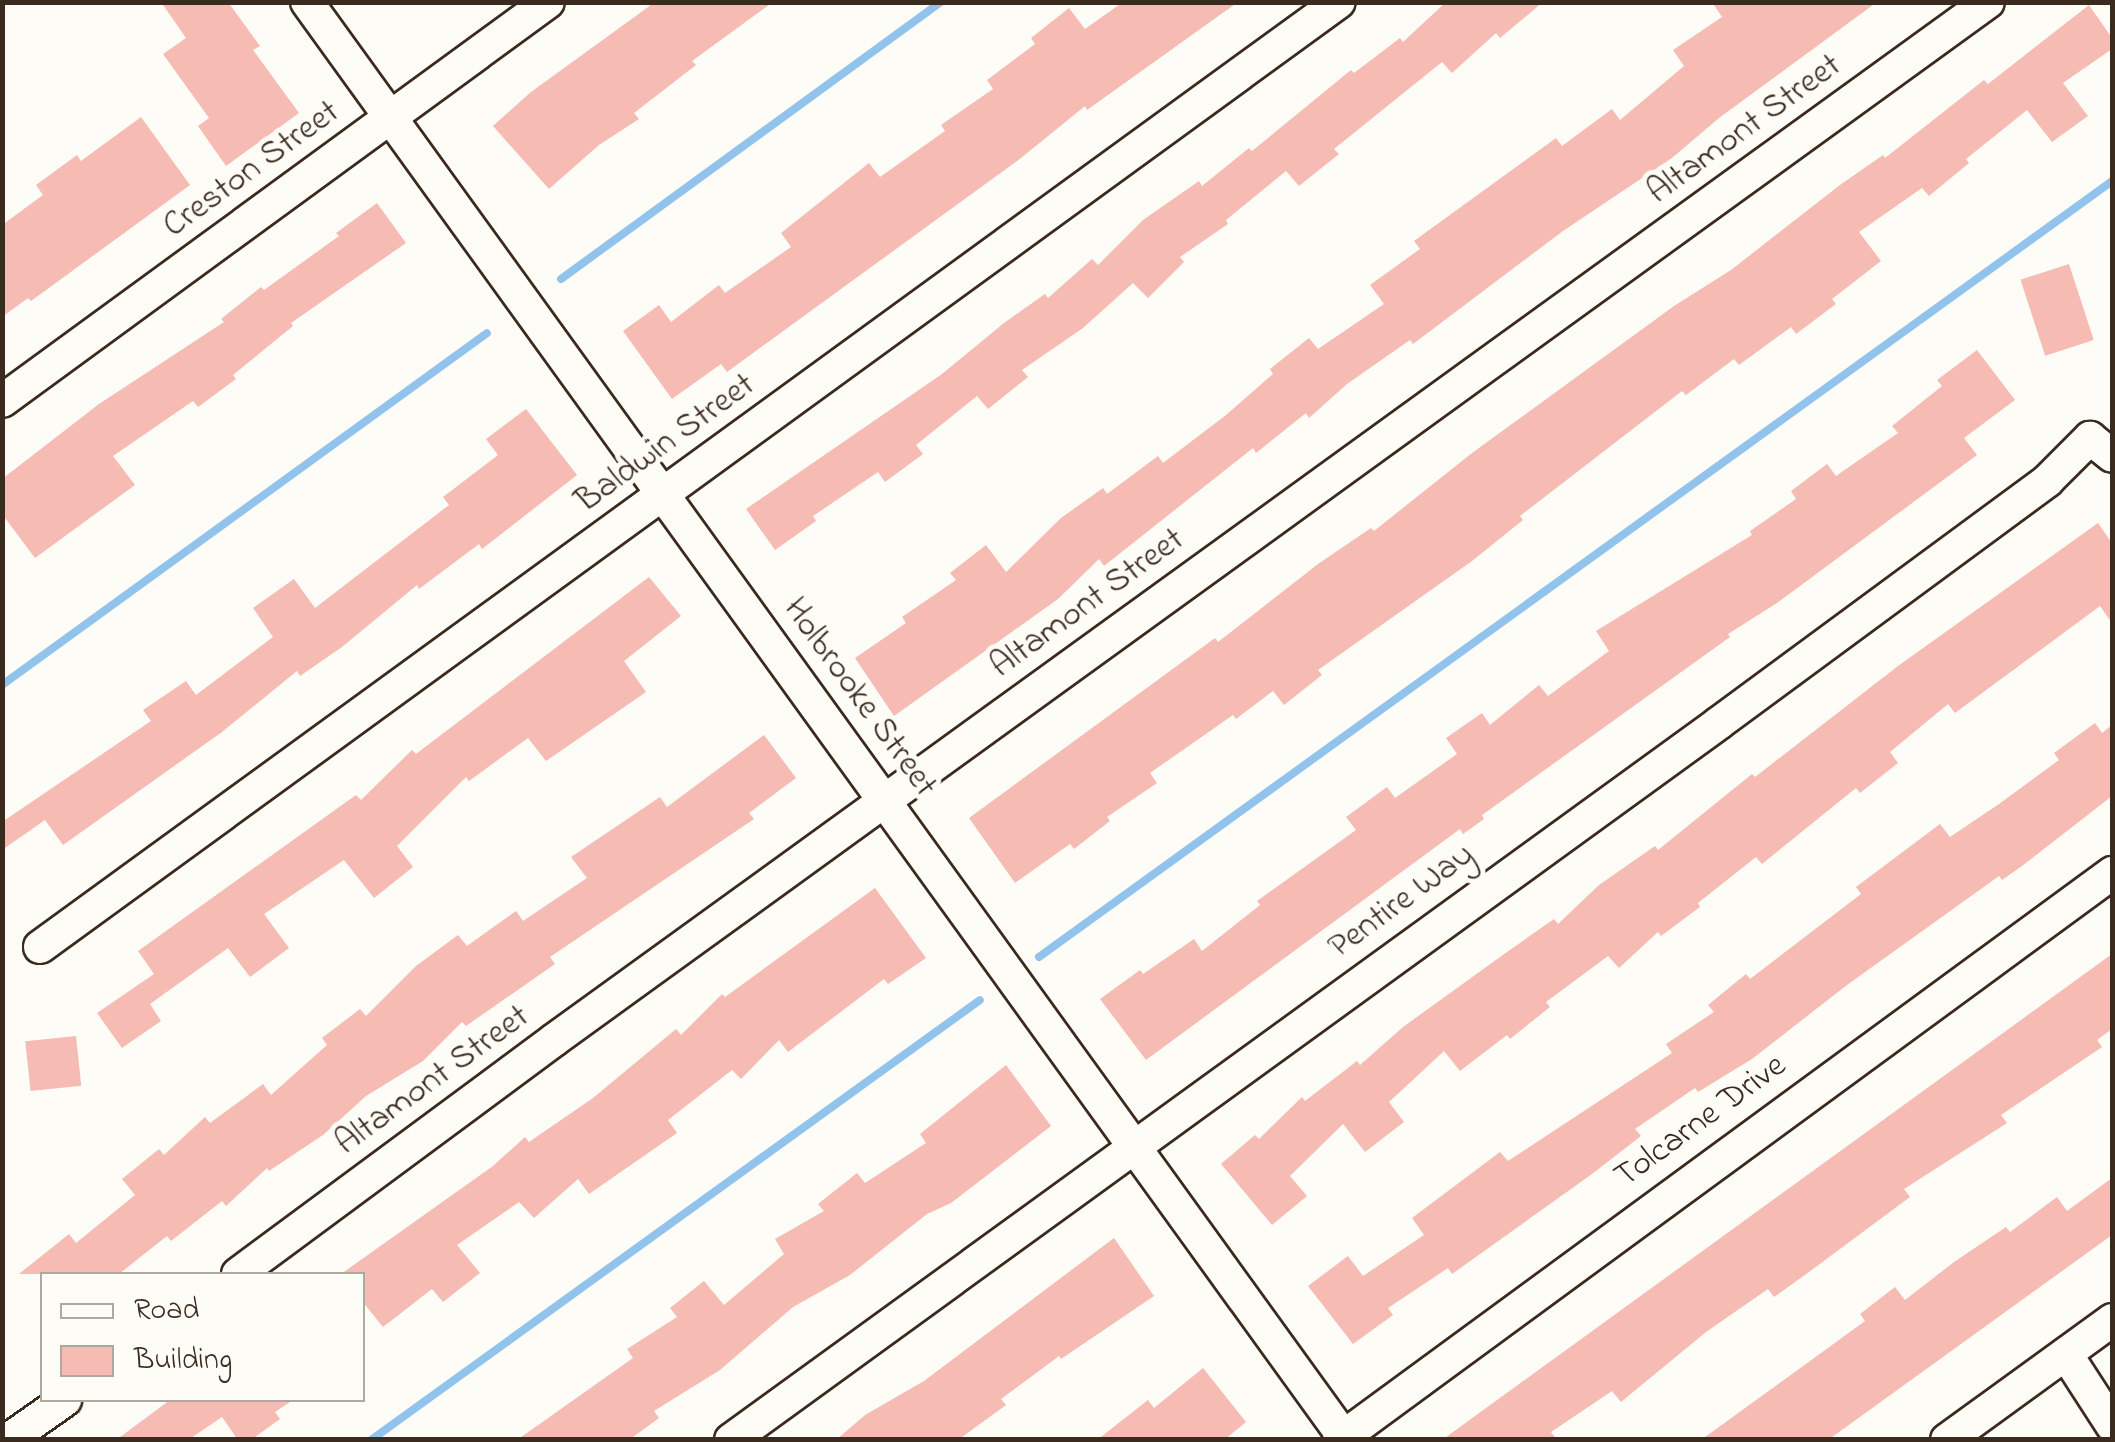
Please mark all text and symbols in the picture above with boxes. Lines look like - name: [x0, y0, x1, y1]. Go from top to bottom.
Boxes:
- street label: Altamont Street: [1640, 46, 1850, 214]
- street label: Creston Street: [156, 92, 348, 248]
- street label: Baldwin Street: [568, 365, 764, 523]
- street label: Altamont Street: [983, 520, 1193, 688]
- street label: Holbrooke Street: [773, 590, 945, 806]
- street label: Pentire Way: [1321, 835, 1483, 969]
- street label: Altamont Street: [328, 997, 538, 1165]
- street label: Tolcarne Drive: [1607, 1046, 1795, 1198]
- legend: [40, 1272, 365, 1402]
- text: Road: [134, 1289, 199, 1333]
- text: Building: [134, 1339, 232, 1383]

